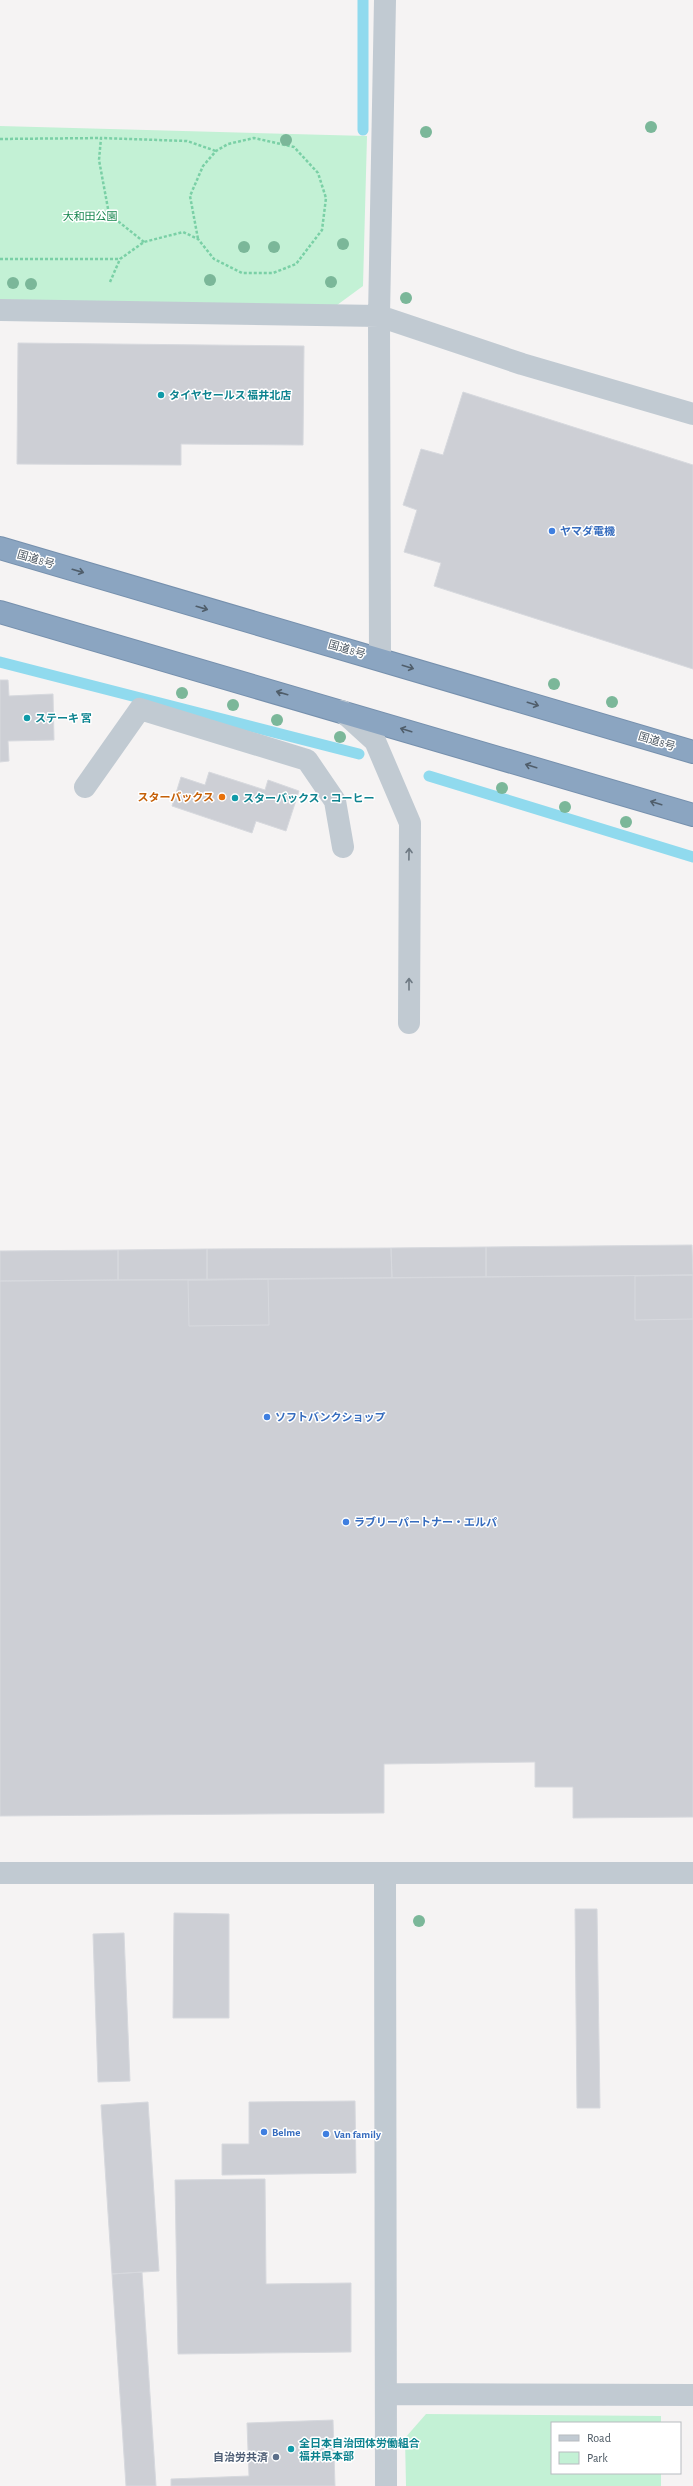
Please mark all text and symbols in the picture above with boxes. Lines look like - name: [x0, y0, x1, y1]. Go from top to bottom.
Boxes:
- park label: 大和田公園: [63, 210, 118, 222]
- place label: タイヤセールス 福井北店: [169, 389, 291, 401]
- marker: タイヤセールス 福井北店: [156, 390, 166, 400]
- place label: ヤマダ電機: [560, 525, 615, 537]
- marker: ヤマダ電機: [547, 526, 557, 536]
- street label: 国道8号: [16, 548, 56, 570]
- one-way arrow: [71, 568, 84, 575]
- one-way arrow: [196, 605, 209, 612]
- street label: 国道8号: [327, 638, 367, 660]
- one-way arrow: [401, 664, 414, 671]
- one-way arrow: [275, 689, 288, 696]
- one-way arrow: [526, 701, 539, 708]
- marker: ステーキ 宮: [22, 713, 32, 723]
- place label: ステーキ 宮: [35, 713, 92, 724]
- one-way arrow: [400, 726, 413, 733]
- street label: 国道8号: [637, 730, 677, 752]
- one-way arrow: [525, 762, 538, 770]
- place label: スターバックス: [137, 791, 214, 803]
- marker: スターバックス: [217, 792, 227, 802]
- place label: スターバックス・コーヒー: [243, 792, 375, 804]
- marker: スターバックス・コーヒー: [230, 793, 240, 803]
- one-way arrow: [649, 799, 662, 806]
- one-way arrow: [406, 848, 413, 861]
- one-way arrow: [405, 978, 413, 991]
- place label: ソフトバンクショップ: [275, 1411, 386, 1423]
- marker: ソフトバンクショップ: [262, 1412, 272, 1422]
- place label: ラブリーパートナー・エルパ: [354, 1516, 497, 1528]
- marker: ラブリーパートナー・エルパ: [341, 1517, 351, 1527]
- marker: Belme: [259, 2127, 269, 2137]
- place label: Belme: [272, 2127, 300, 2138]
- marker: Van family: [321, 2129, 331, 2139]
- place label: Van family: [334, 2129, 381, 2140]
- legend: [551, 2422, 681, 2474]
- text: Road: [587, 2432, 611, 2444]
- place label: 全日本自治団体労働組合 福井県本部: [299, 2437, 420, 2462]
- marker: 全日本自治団体労働組合 福井県本部: [286, 2444, 296, 2454]
- place label: 自治労共済: [213, 2451, 268, 2463]
- marker: 自治労共済: [271, 2452, 281, 2462]
- text: Park: [587, 2452, 608, 2464]

